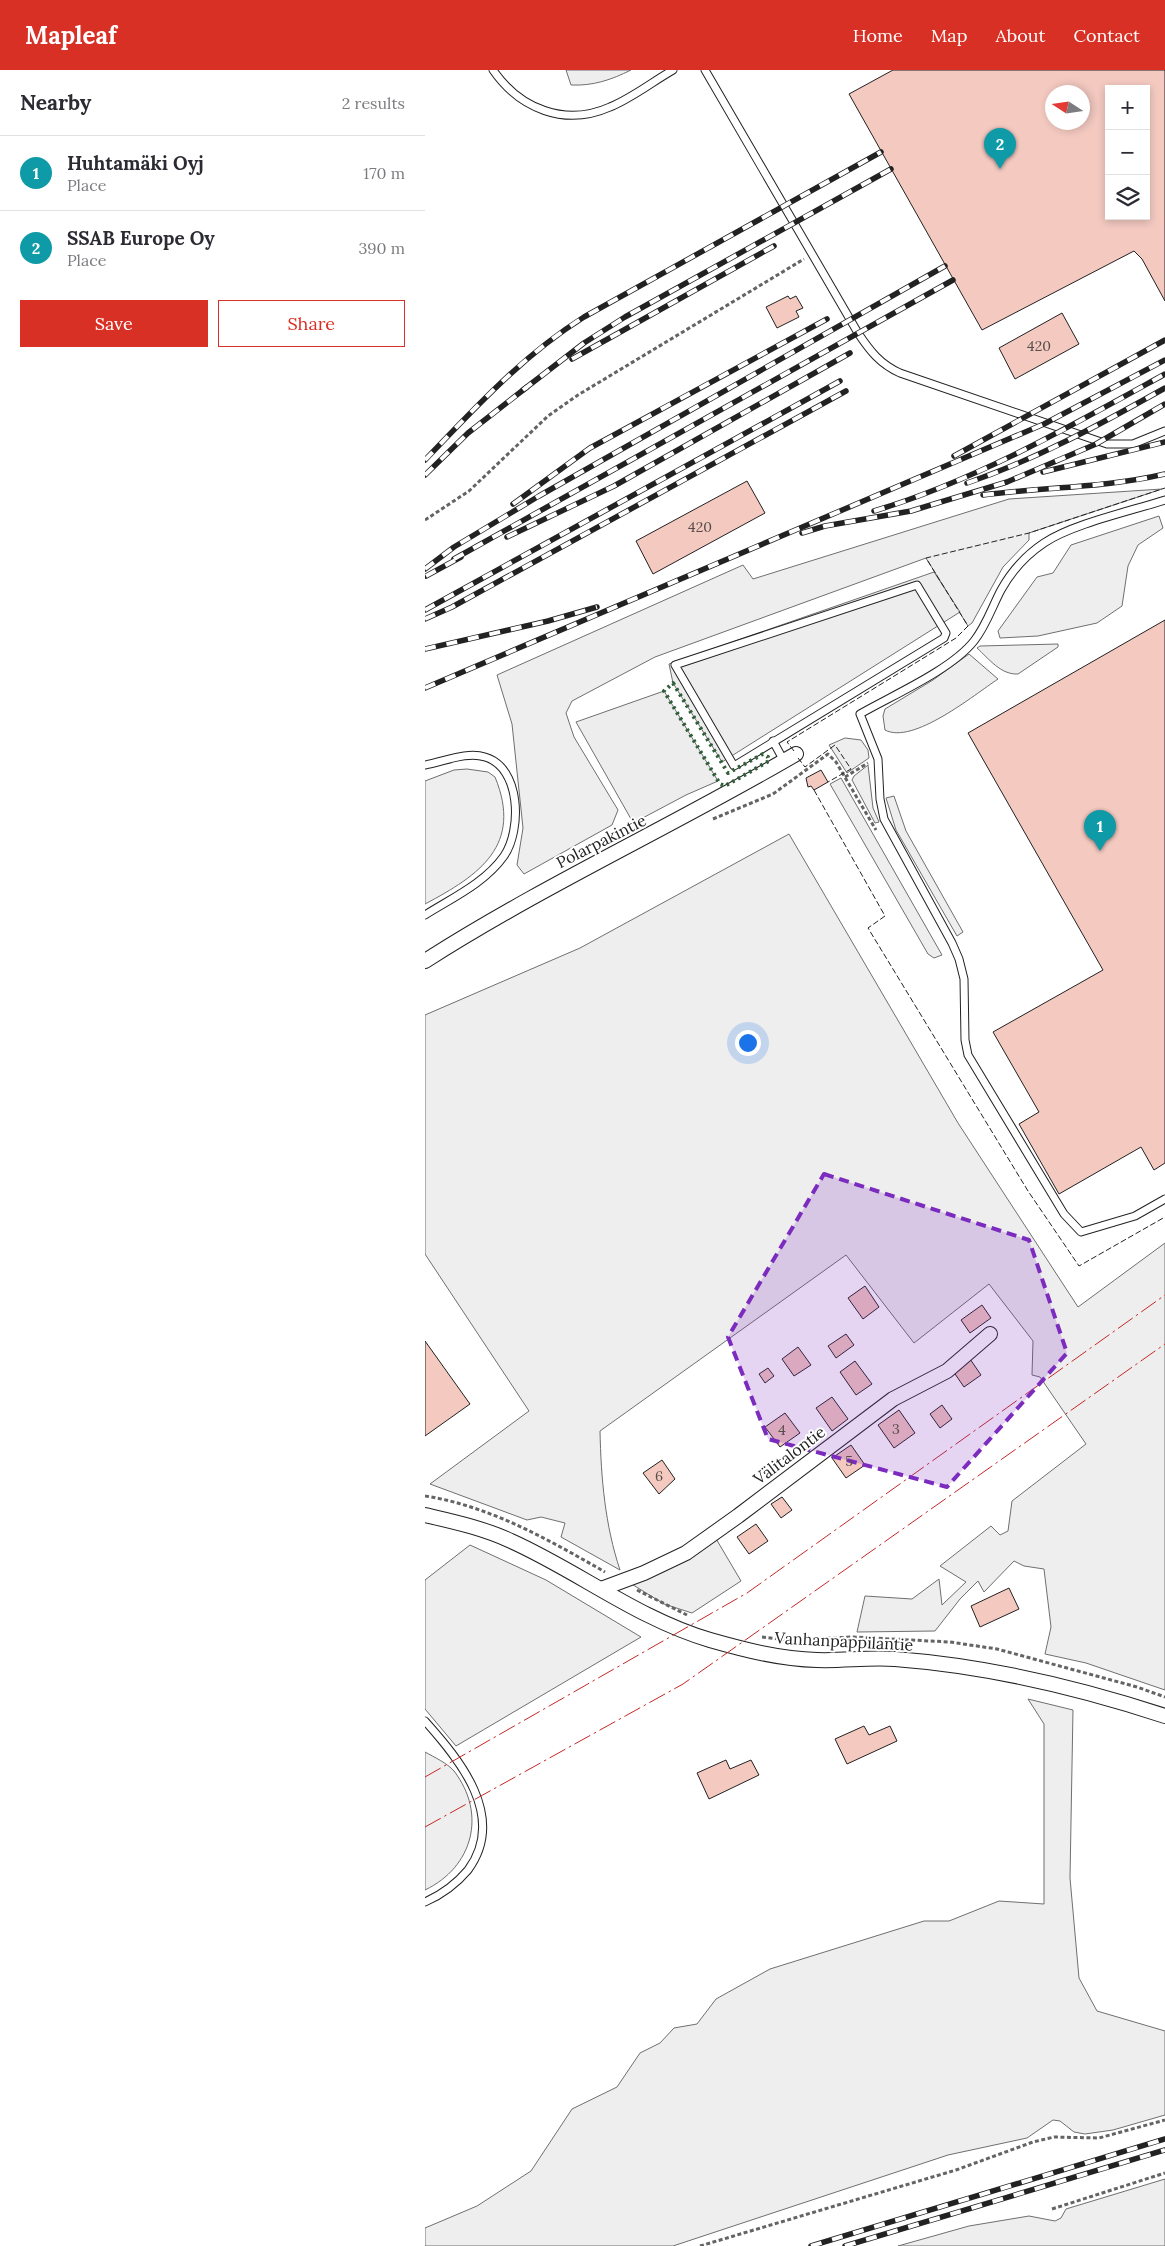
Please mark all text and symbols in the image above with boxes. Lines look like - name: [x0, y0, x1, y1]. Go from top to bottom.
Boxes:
- text: Mapleaf: [25, 20, 117, 51]
- text: Home: [853, 24, 903, 47]
- text: Map: [931, 24, 967, 47]
- text: About: [995, 24, 1045, 47]
- text: Contact: [1073, 24, 1140, 47]
- north arrow: [1045, 85, 1090, 130]
- map controls: [1105, 85, 1150, 220]
- button: +: [1105, 85, 1150, 130]
- text: Nearby: [20, 89, 91, 116]
- text: 2 results: [342, 93, 405, 113]
- pin: 2: [984, 128, 1016, 169]
- button: −: [1105, 130, 1150, 175]
- text: Huhtamäki Oyj: [67, 151, 204, 175]
- text: 1: [33, 163, 39, 183]
- text: 170 m: [363, 163, 405, 183]
- text: Place: [67, 175, 106, 195]
- button: layers: [1105, 175, 1150, 220]
- text: SSAB Europe Oy: [67, 226, 215, 250]
- text: 2: [32, 238, 40, 258]
- text: 390 m: [358, 238, 405, 258]
- text: Place: [67, 250, 106, 270]
- button: Save: [20, 300, 208, 347]
- button: Share: [218, 300, 405, 347]
- house number: 420: [1027, 337, 1051, 355]
- house number: 420: [688, 518, 712, 536]
- street label: Polarpakintie: [553, 810, 650, 872]
- pin: 1: [1084, 810, 1116, 851]
- your location: [735, 1030, 761, 1056]
- house number: 3: [892, 1420, 900, 1438]
- street label: Välitalontie: [748, 1421, 829, 1489]
- house number: 4: [778, 1421, 786, 1439]
- house number: 5: [845, 1452, 853, 1470]
- house number: 6: [655, 1467, 663, 1485]
- street label: Vanhanpappilantie: [773, 1627, 914, 1655]

